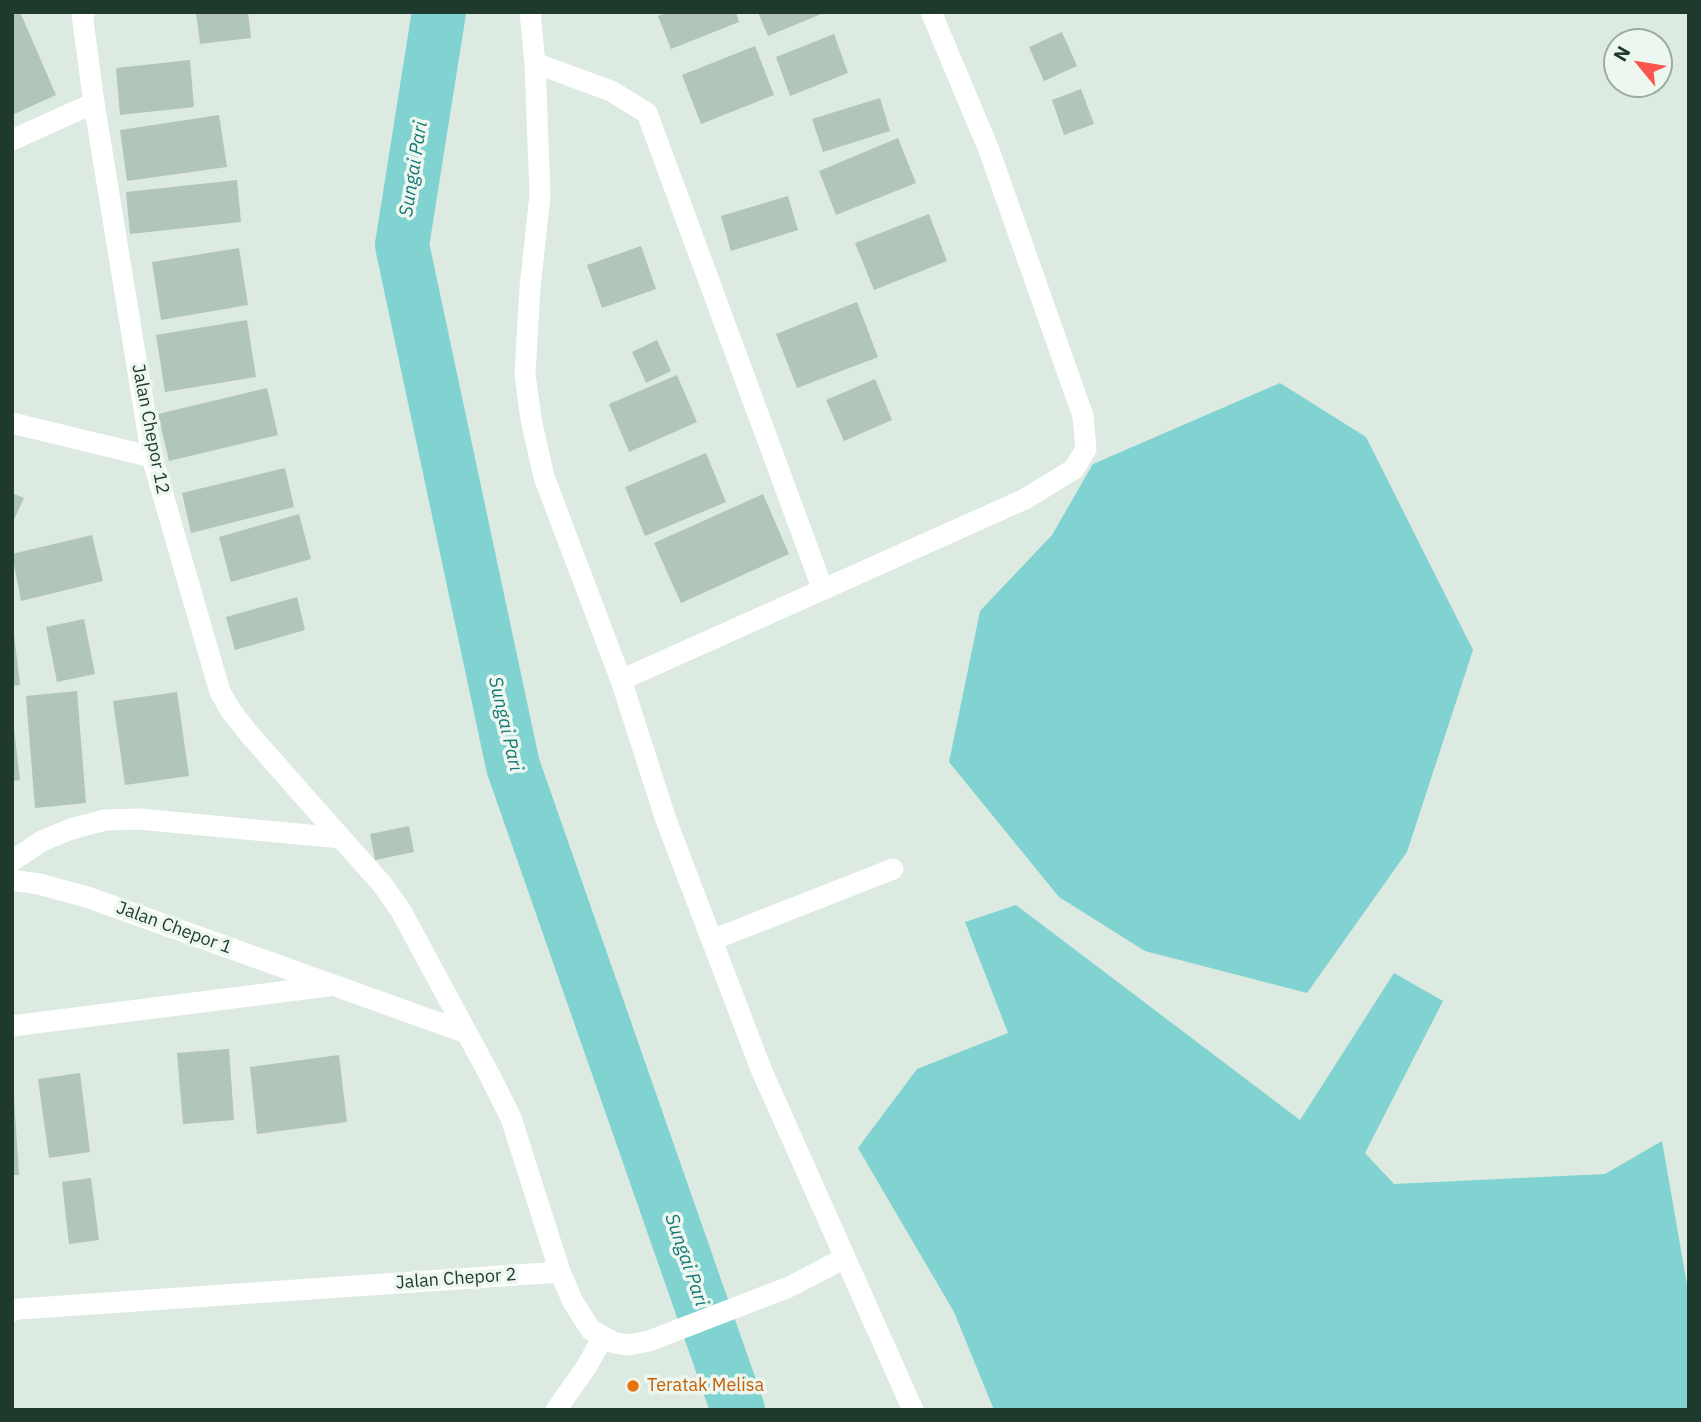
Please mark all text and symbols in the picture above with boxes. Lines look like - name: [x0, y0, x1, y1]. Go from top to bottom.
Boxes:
- north arrow: [1603, 28, 1673, 98]
- text: N: [1608, 42, 1635, 65]
- water label: Sungai Pari: [395, 120, 433, 218]
- street label: Jalan Chepor 12: [127, 362, 173, 496]
- water label: Sungai Pari: [483, 674, 527, 774]
- street label: Jalan Chepor 1: [113, 897, 235, 959]
- water label: Sungai Pari: [660, 1211, 712, 1309]
- street label: Jalan Chepor 2: [395, 1264, 517, 1294]
- place label: Teratak Melisa: [647, 1375, 764, 1397]
- marker: Teratak Melisa: [625, 1378, 641, 1394]

